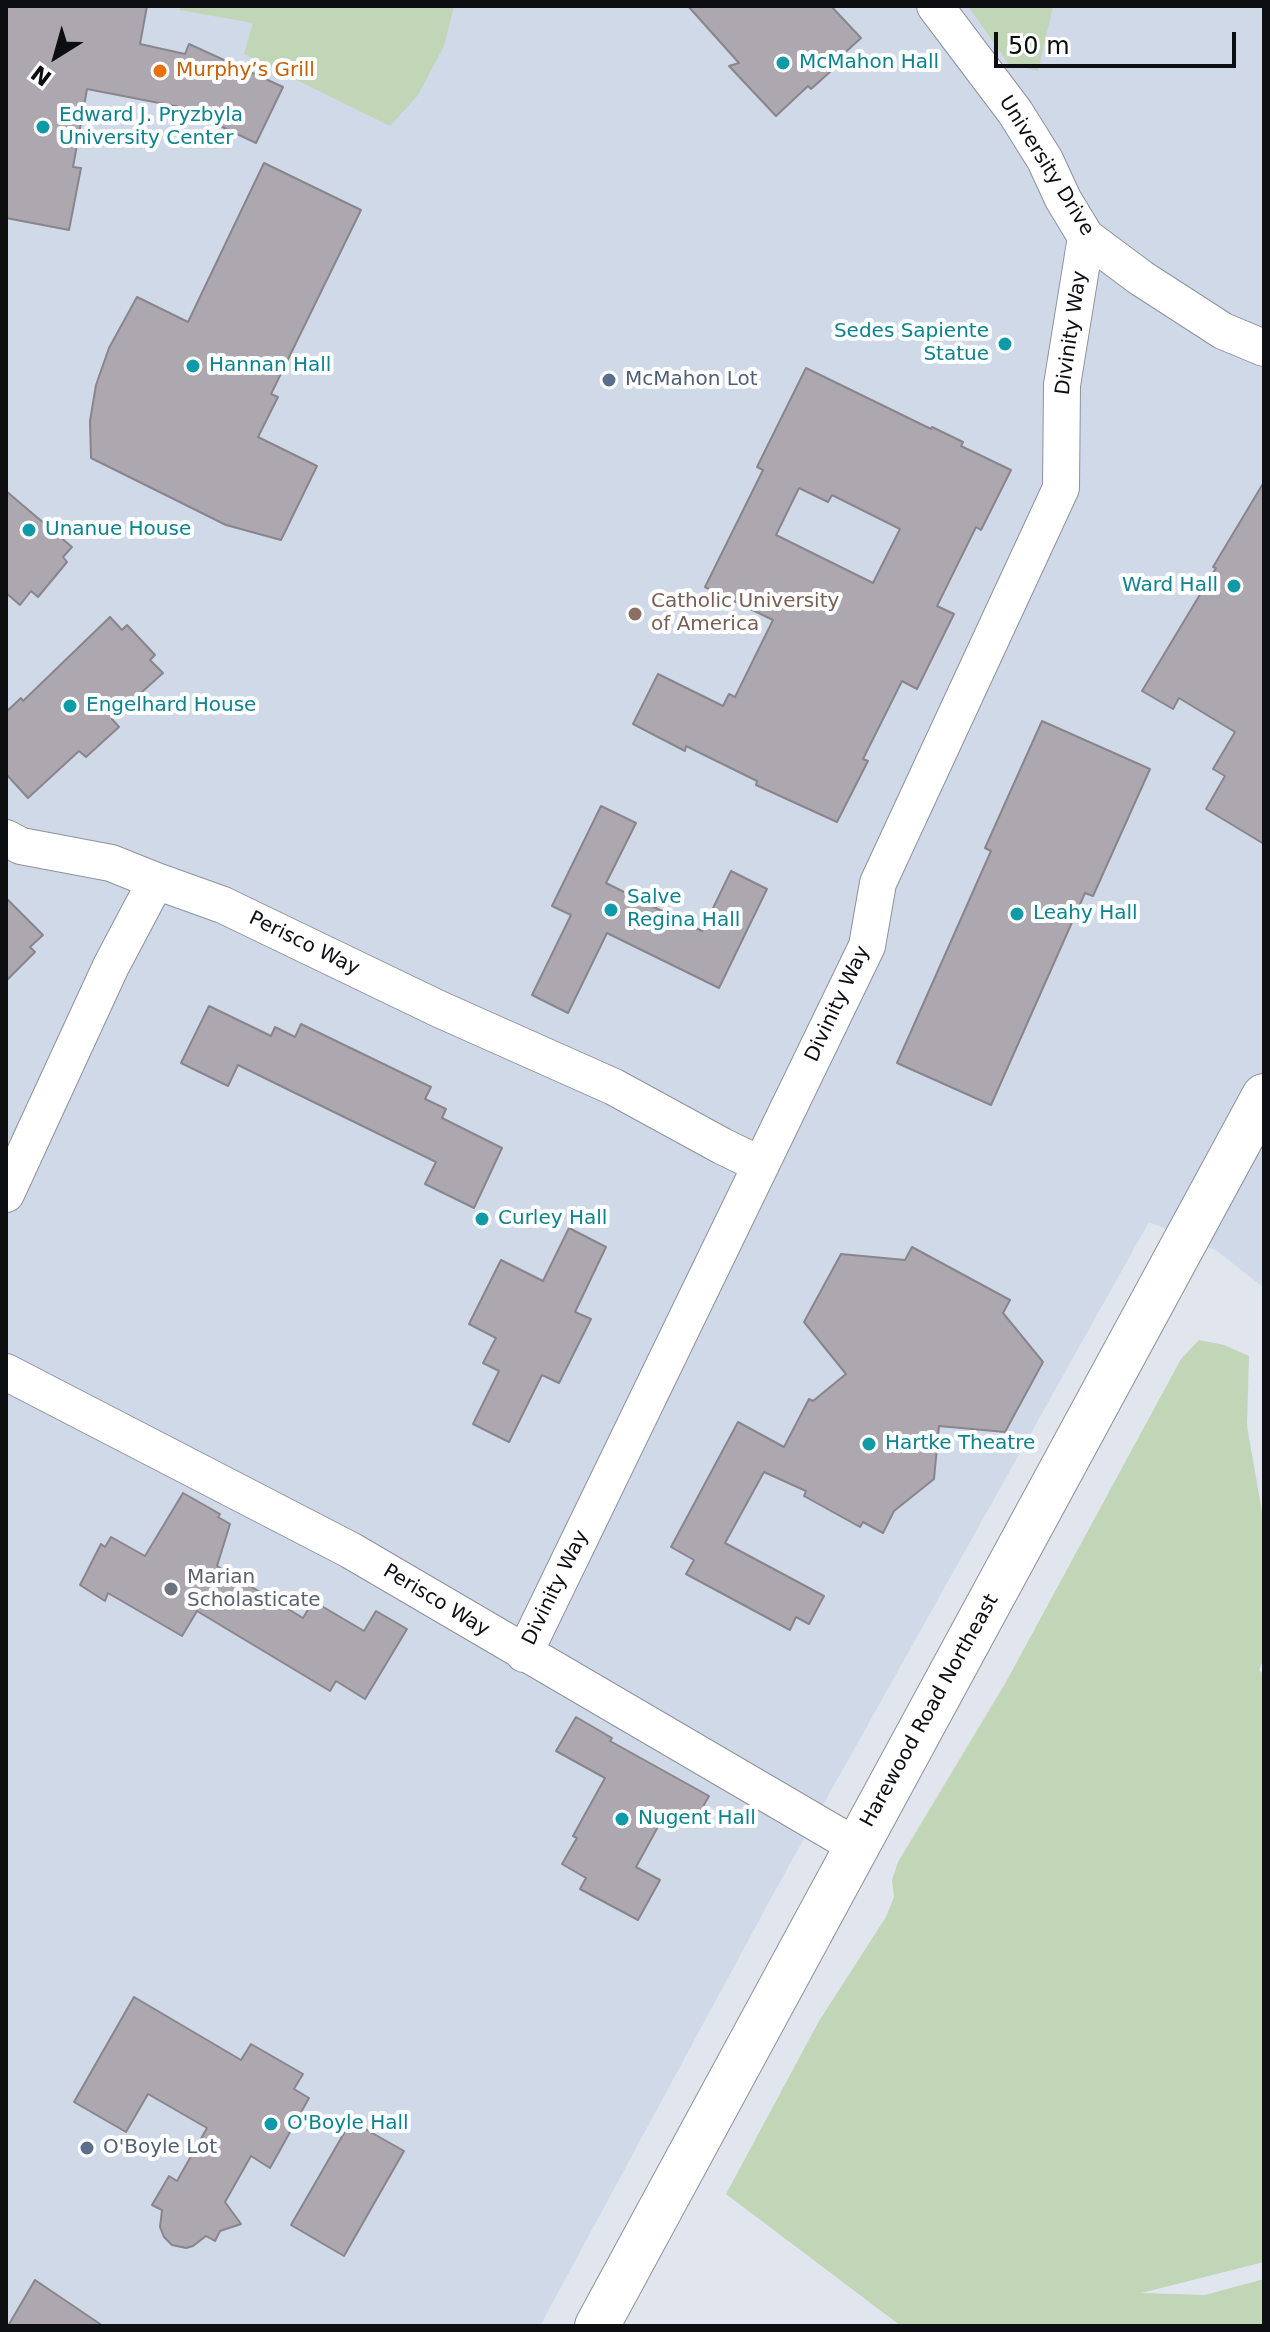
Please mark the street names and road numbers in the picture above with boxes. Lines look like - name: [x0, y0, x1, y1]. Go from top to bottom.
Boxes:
- street label: University Drive: [993, 92, 1099, 240]
- street label: Divinity Way: [1051, 269, 1093, 397]
- street label: Perisco Way: [245, 907, 363, 981]
- street label: Divinity Way: [801, 942, 875, 1066]
- street label: Divinity Way: [518, 1526, 594, 1650]
- street label: Perisco Way: [378, 1560, 494, 1642]
- street label: Harewood Road Northeast: [856, 1590, 1004, 1832]

